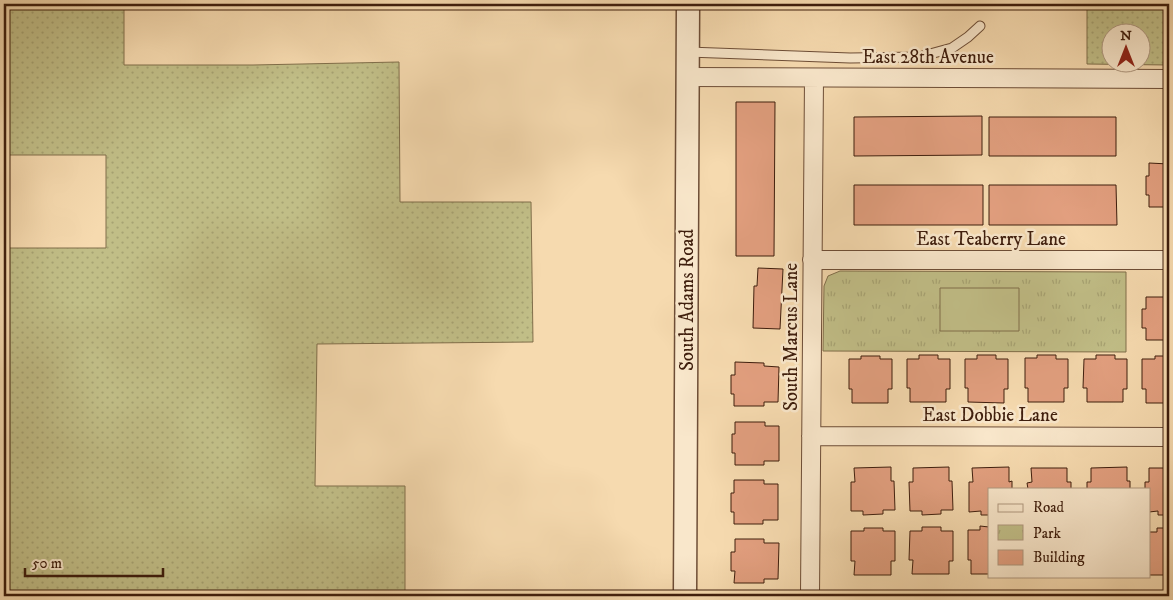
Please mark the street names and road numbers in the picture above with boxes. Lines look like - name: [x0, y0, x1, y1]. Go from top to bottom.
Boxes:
- street label: East 28th Avenue: [862, 46, 994, 69]
- street label: South Adams Road: [676, 228, 699, 371]
- street label: East Teaberry Lane: [916, 228, 1066, 251]
- street label: South Marcus Lane: [780, 263, 803, 411]
- street label: East Dobbie Lane: [922, 404, 1058, 427]

